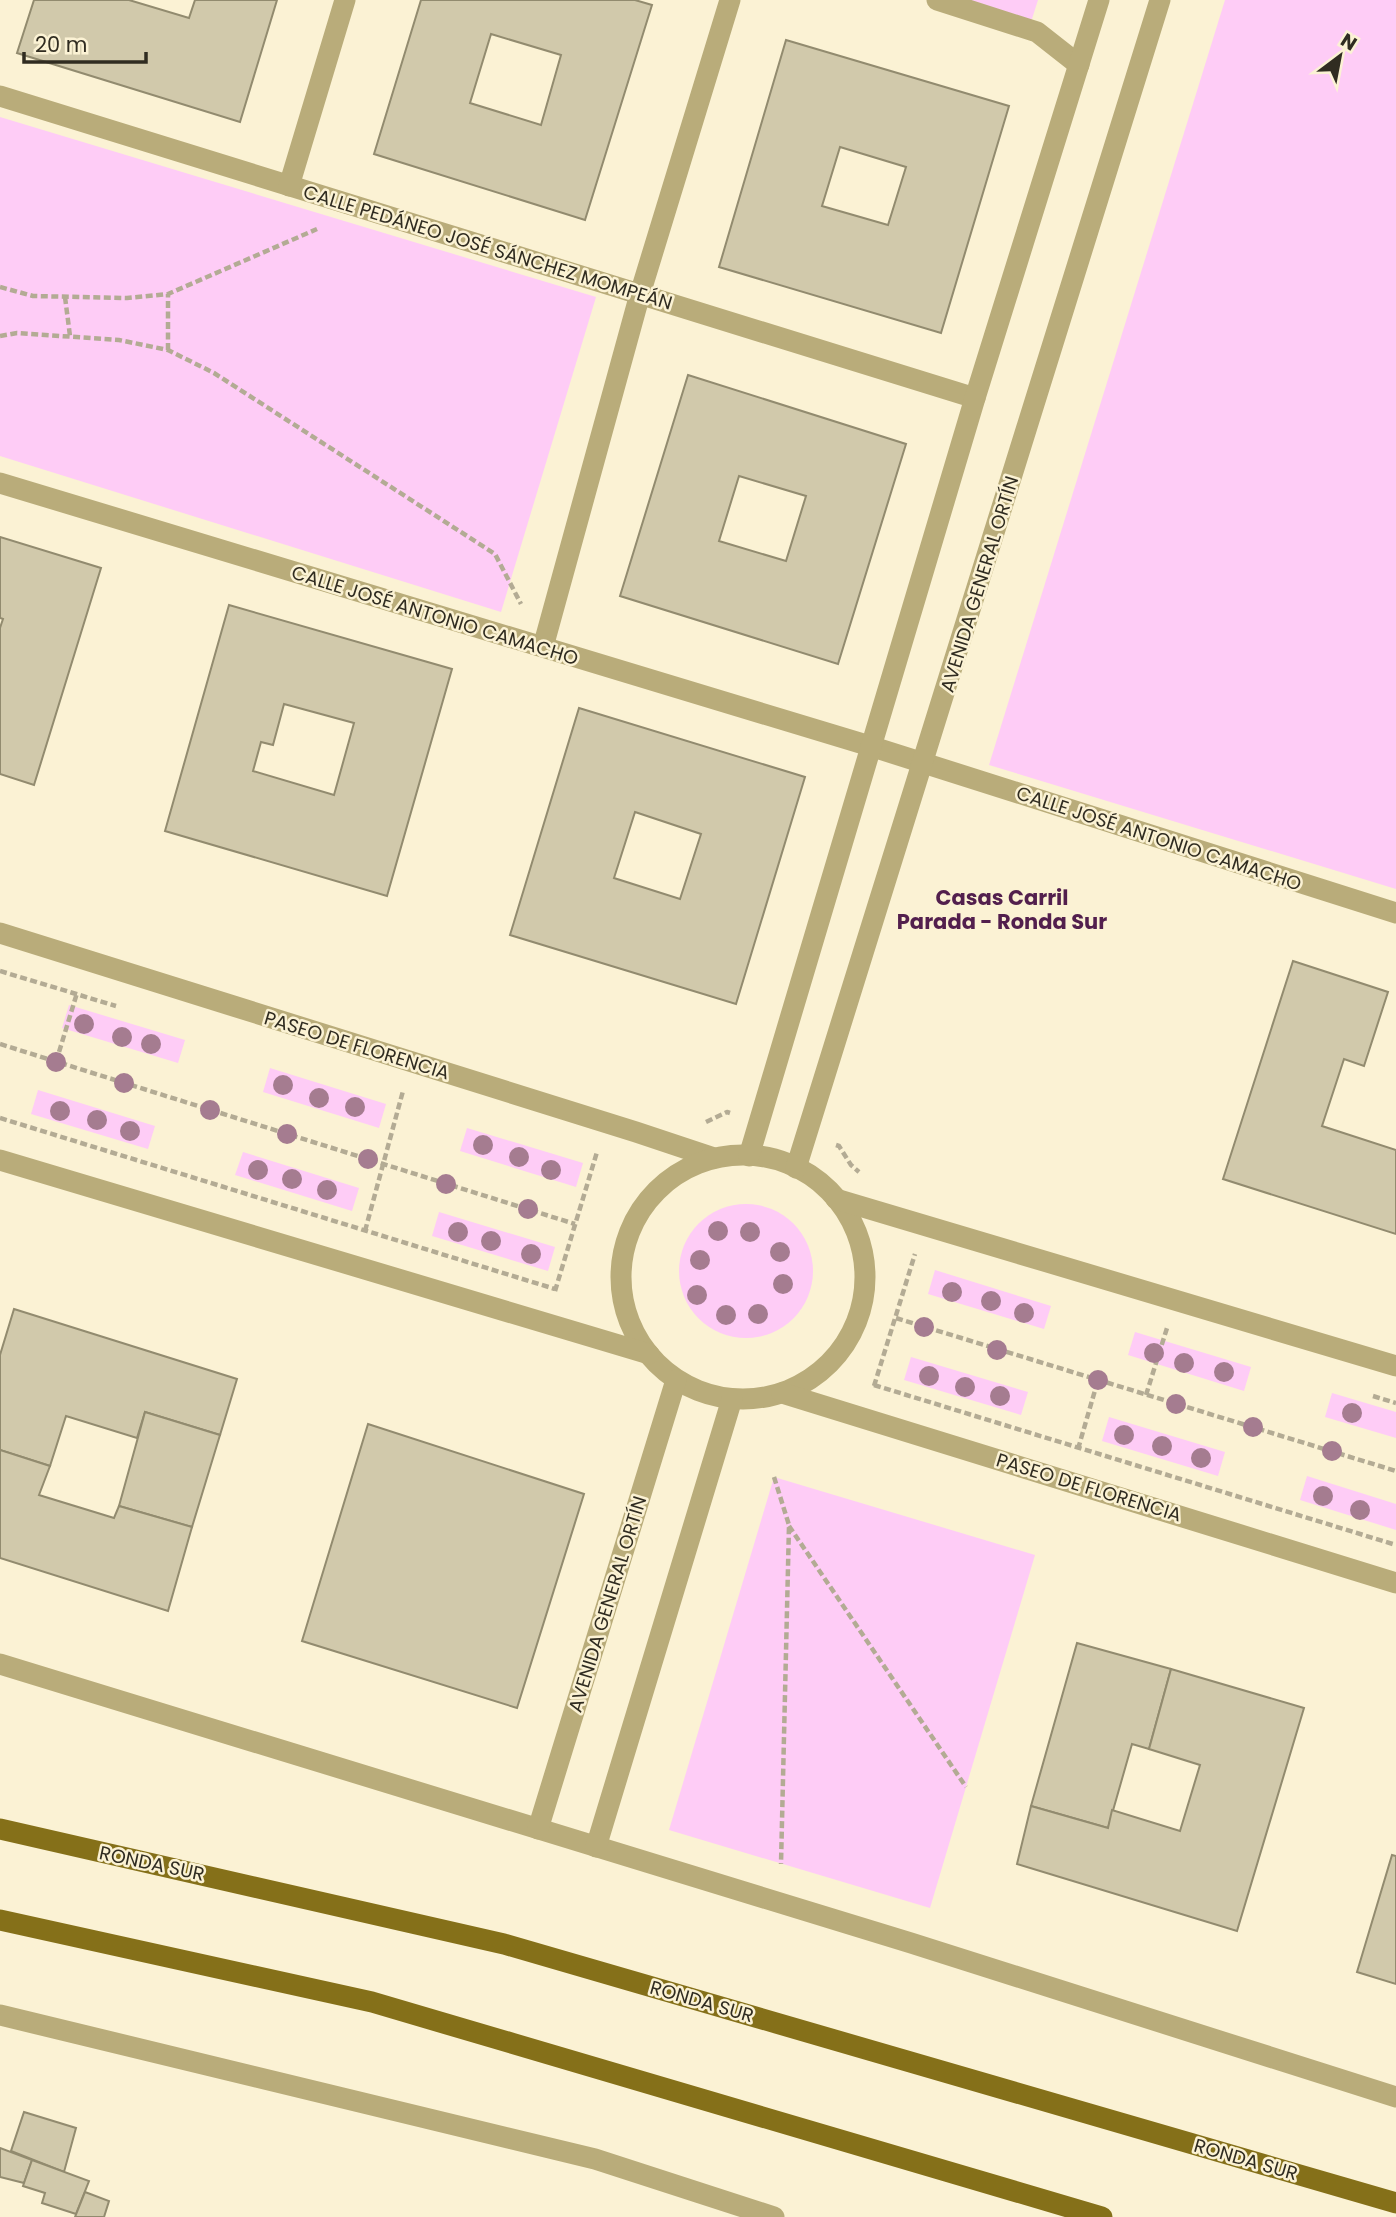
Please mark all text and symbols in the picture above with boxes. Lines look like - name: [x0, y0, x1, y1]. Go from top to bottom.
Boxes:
- scale bar: [24, 21, 147, 65]
- north arrow: [1305, 21, 1375, 91]
- text: N: [1336, 27, 1362, 57]
- text: 20 m: [35, 30, 88, 59]
- street label: CALLE PEDÁNEO JOSÉ SÁNCHEZ MOMPEÁN: [300, 178, 676, 317]
- street label: AVENIDA GENERAL ORTÍN: [934, 473, 1025, 696]
- street label: CALLE JOSÉ ANTONIO CAMACHO: [288, 559, 582, 672]
- street label: CALLE JOSÉ ANTONIO CAMACHO: [1013, 780, 1305, 897]
- district label: Casas Carril Parada - Ronda Sur: [897, 883, 1107, 936]
- street label: PASEO DE FLORENCIA: [261, 1004, 453, 1087]
- street label: PASEO DE FLORENCIA: [993, 1446, 1185, 1529]
- street label: AVENIDA GENERAL ORTÍN: [562, 1493, 653, 1716]
- street label: RONDA SUR: [97, 1839, 207, 1888]
- street label: RONDA SUR: [647, 1974, 757, 2029]
- street label: RONDA SUR: [1191, 2132, 1301, 2187]

